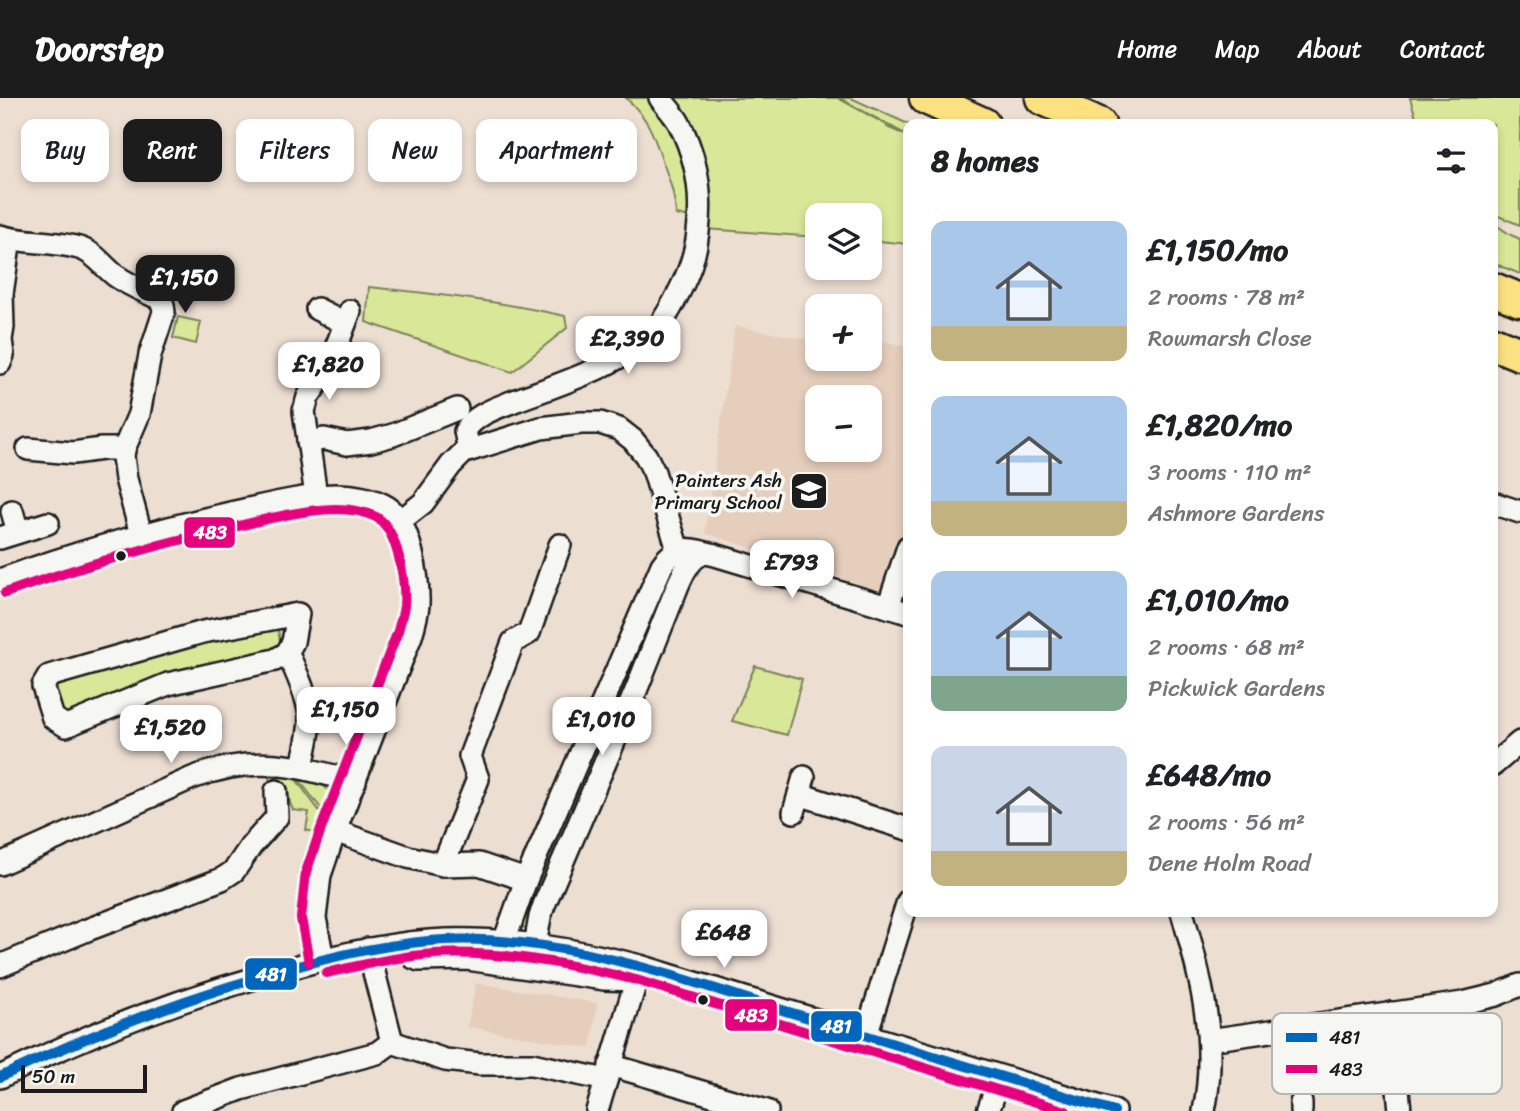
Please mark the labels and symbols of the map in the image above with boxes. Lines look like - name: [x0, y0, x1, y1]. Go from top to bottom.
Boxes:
- pin: £1,150: [128, 256, 242, 315]
- pin: £2,390: [571, 316, 685, 376]
- pin: £1,820: [272, 342, 386, 402]
- place label: Painters Ash Primary School: [655, 464, 783, 519]
- school or university icon: Painters Ash Primary School: [788, 470, 830, 512]
- line badge: 483: [183, 516, 236, 549]
- text: 483: [192, 516, 227, 549]
- pin: £793: [751, 540, 833, 600]
- unlabelled marker: [114, 549, 128, 563]
- pin: £1,150: [289, 688, 403, 747]
- pin: £1,010: [545, 698, 659, 757]
- pin: £1,520: [114, 706, 228, 765]
- pin: £648: [683, 910, 765, 970]
- line badge: 481: [244, 957, 298, 991]
- text: 481: [254, 958, 287, 991]
- unlabelled marker: [696, 993, 710, 1007]
- line badge: 483: [724, 998, 778, 1032]
- text: 483: [733, 999, 768, 1032]
- line badge: 481: [810, 1010, 863, 1043]
- text: 481: [819, 1010, 852, 1043]
- legend: [1272, 1013, 1502, 1094]
- text: 481: [1329, 1021, 1360, 1054]
- text: 483: [1329, 1053, 1363, 1086]
- scale bar: [21, 1062, 147, 1094]

